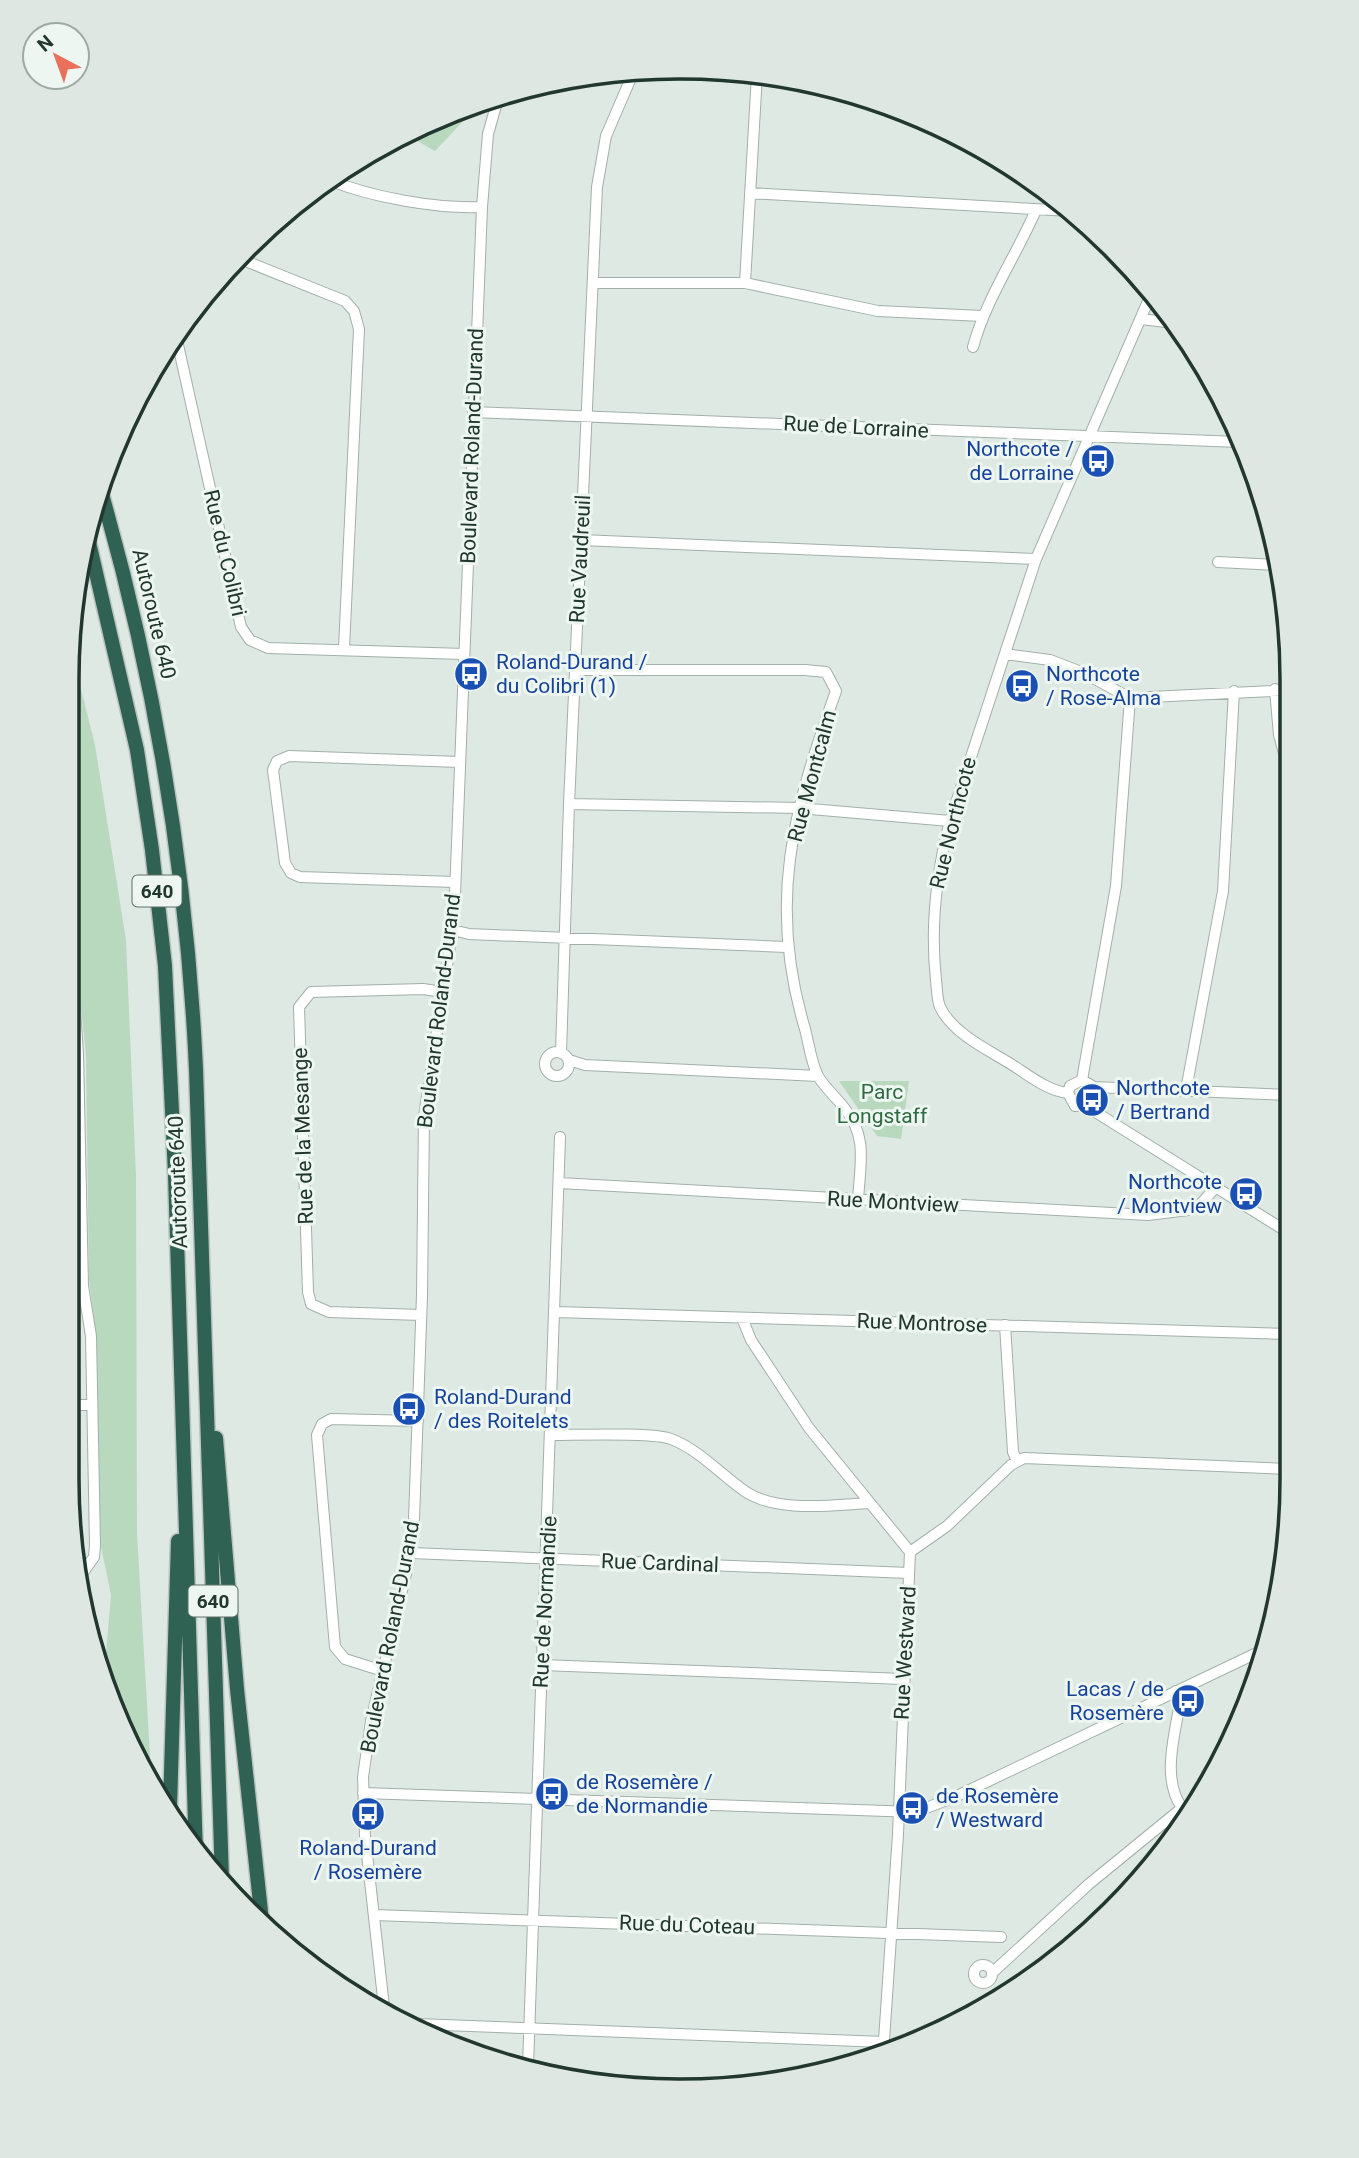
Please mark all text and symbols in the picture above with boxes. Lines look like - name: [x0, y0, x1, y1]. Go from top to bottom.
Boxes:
- north arrow: [21, 21, 91, 91]
- text: N: [33, 30, 58, 57]
- street label: Boulevard Roland-Durand: [456, 328, 488, 564]
- street label: Rue de Lorraine: [783, 411, 929, 443]
- place label: Northcote / de Lorraine: [966, 437, 1074, 485]
- bus stop icon: Northcote / de Lorraine: [1079, 442, 1117, 480]
- street label: Rue du Colibri: [199, 487, 251, 619]
- street label: Rue Vaudreuil: [565, 494, 595, 624]
- street label: Autoroute 640: [127, 547, 181, 681]
- place label: Roland-Durand / du Colibri (1): [496, 650, 648, 698]
- bus stop icon: Roland-Durand / du Colibri (1): [452, 655, 490, 693]
- place label: Northcote / Rose-Alma: [1046, 662, 1161, 710]
- bus stop icon: Northcote / Rose-Alma: [1003, 667, 1041, 705]
- street label: Rue Montcalm: [783, 707, 841, 845]
- street label: Rue Northcote: [925, 755, 981, 891]
- road number: 640: [132, 876, 182, 906]
- street label: Boulevard Roland-Durand: [413, 893, 465, 1129]
- street label: Rue de la Mesange: [288, 1047, 318, 1225]
- place label: Northcote / Bertrand: [1116, 1076, 1210, 1124]
- park label: Parc Longstaff: [837, 1080, 928, 1128]
- bus stop icon: Northcote / Bertrand: [1073, 1081, 1111, 1119]
- street label: Autoroute 640: [164, 1115, 192, 1249]
- place label: Northcote / Montview: [1117, 1170, 1222, 1218]
- bus stop icon: Northcote / Montview: [1227, 1175, 1265, 1213]
- street label: Rue Montview: [827, 1187, 960, 1217]
- street label: Rue Montrose: [856, 1309, 988, 1337]
- place label: Roland-Durand / des Roitelets: [434, 1385, 572, 1433]
- bus stop icon: Roland-Durand / des Roitelets: [390, 1390, 428, 1428]
- street label: Rue de Normandie: [528, 1515, 562, 1689]
- street label: Boulevard Roland-Durand: [356, 1519, 424, 1755]
- street label: Rue Cardinal: [601, 1549, 719, 1577]
- street label: Rue Westward: [890, 1585, 920, 1721]
- road number: 640: [188, 1586, 238, 1616]
- place label: Lacas / de Rosemère: [1066, 1677, 1164, 1725]
- bus stop icon: Lacas / de Rosemère: [1169, 1682, 1207, 1720]
- place label: de Rosemère / de Normandie: [576, 1770, 713, 1818]
- bus stop icon: de Rosemère / de Normandie: [533, 1775, 571, 1813]
- place label: de Rosemère / Westward: [936, 1784, 1059, 1832]
- bus stop icon: de Rosemère / Westward: [893, 1789, 931, 1827]
- bus stop icon: Roland-Durand / Rosemère: [349, 1795, 387, 1833]
- place label: Roland-Durand / Rosemère: [299, 1836, 437, 1884]
- street label: Rue du Coteau: [619, 1911, 755, 1939]

